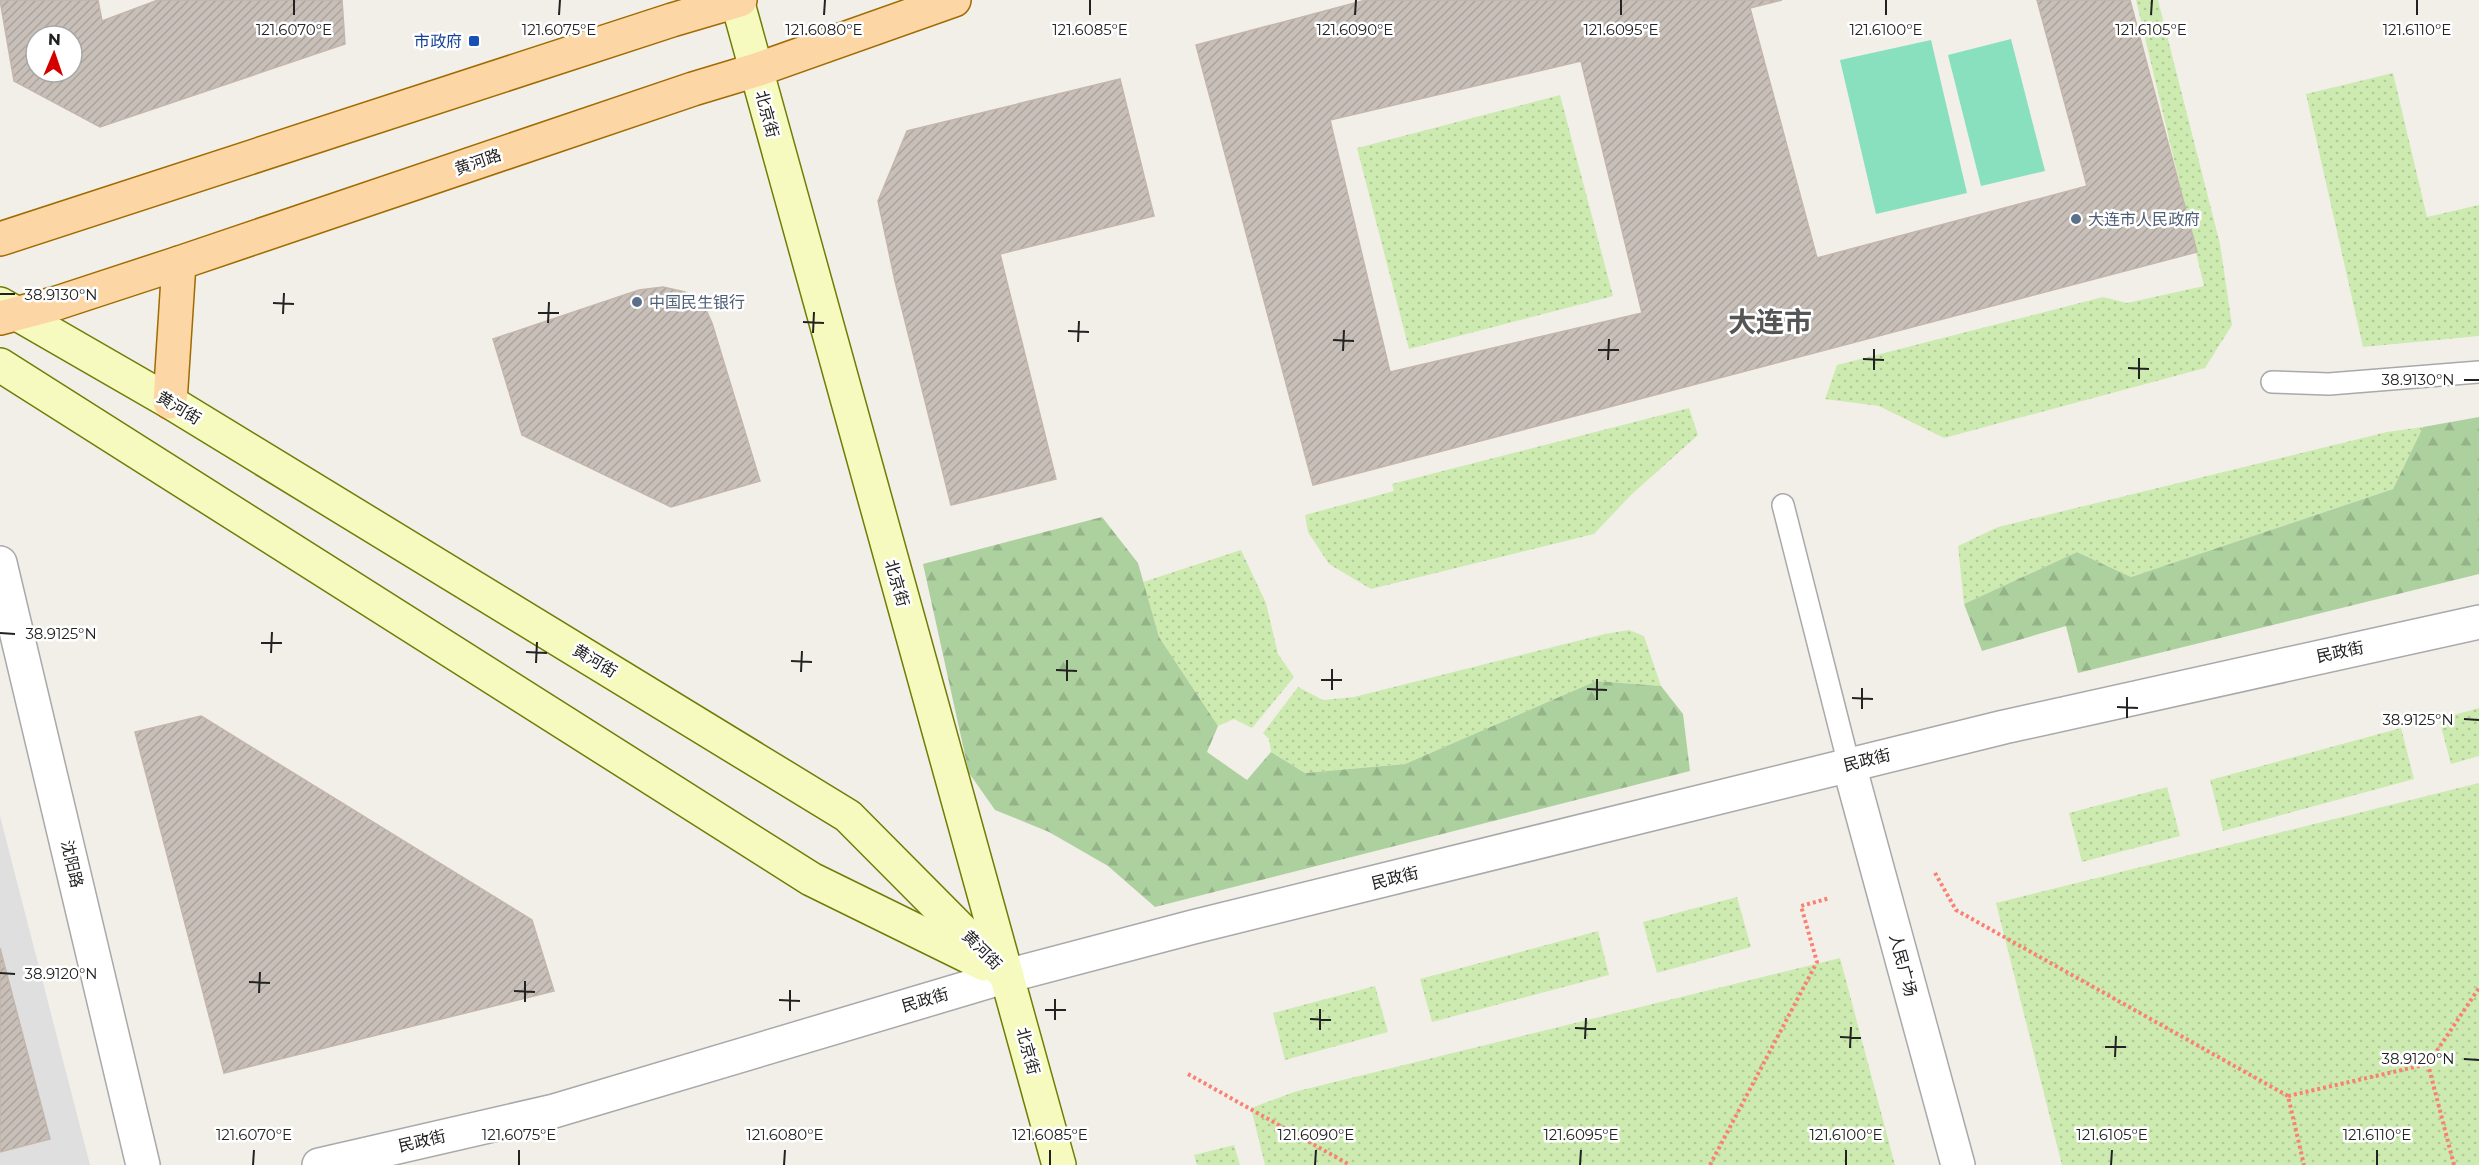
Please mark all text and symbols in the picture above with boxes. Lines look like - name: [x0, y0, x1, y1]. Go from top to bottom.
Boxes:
- text: 121.6070°E: [256, 20, 332, 39]
- text: 121.6075°E: [522, 20, 596, 39]
- text: 121.6080°E: [785, 20, 863, 39]
- text: 121.6085°E: [1052, 20, 1128, 39]
- text: 121.6090°E: [1317, 20, 1393, 39]
- text: 121.6095°E: [1583, 20, 1659, 39]
- text: 121.6100°E: [1849, 20, 1923, 39]
- text: 121.6105°E: [2115, 20, 2187, 39]
- text: 121.6110°E: [2383, 20, 2451, 39]
- north arrow: [24, 24, 84, 84]
- text: N: [48, 30, 61, 49]
- place label: 市政府: [414, 32, 462, 51]
- marker: 市政府: [467, 34, 481, 48]
- street label: 北京街: [752, 88, 782, 140]
- street label: 黄河路: [452, 145, 504, 179]
- place label: 大连市人民政府: [2088, 210, 2200, 229]
- marker: 大连市人民政府: [2069, 212, 2083, 226]
- text: 38.9130°N: [25, 285, 97, 304]
- place label: 中国民生银行: [649, 293, 745, 312]
- marker: 中国民生银行: [630, 295, 644, 309]
- district label: 大连市: [1728, 305, 1812, 339]
- text: 38.9130°N: [2382, 370, 2454, 389]
- street label: 黄河街: [154, 387, 204, 429]
- street label: 北京街: [881, 557, 913, 609]
- text: 38.9125°N: [25, 624, 97, 643]
- street label: 民政街: [2315, 638, 2365, 666]
- street label: 黄河街: [570, 640, 620, 682]
- text: 38.9125°N: [2382, 710, 2454, 729]
- street label: 民政街: [1841, 745, 1893, 775]
- street label: 沈阳路: [57, 838, 87, 890]
- street label: 民政街: [1369, 863, 1421, 893]
- street label: 黄河街: [958, 926, 1006, 974]
- street label: 人民广场: [1886, 932, 1920, 998]
- text: 38.9120°N: [25, 964, 97, 983]
- street label: 民政街: [899, 984, 951, 1016]
- street label: 北京街: [1013, 1025, 1043, 1077]
- text: 38.9120°N: [2382, 1049, 2454, 1068]
- text: 121.6070°E: [216, 1125, 292, 1144]
- text: 121.6075°E: [482, 1125, 556, 1144]
- text: 121.6080°E: [746, 1125, 824, 1144]
- text: 121.6085°E: [1012, 1125, 1088, 1144]
- text: 121.6090°E: [1278, 1125, 1354, 1144]
- text: 121.6095°E: [1543, 1125, 1619, 1144]
- text: 121.6100°E: [1809, 1125, 1883, 1144]
- text: 121.6105°E: [2076, 1125, 2148, 1144]
- text: 121.6110°E: [2343, 1125, 2411, 1144]
- street label: 民政街: [396, 1126, 448, 1156]

